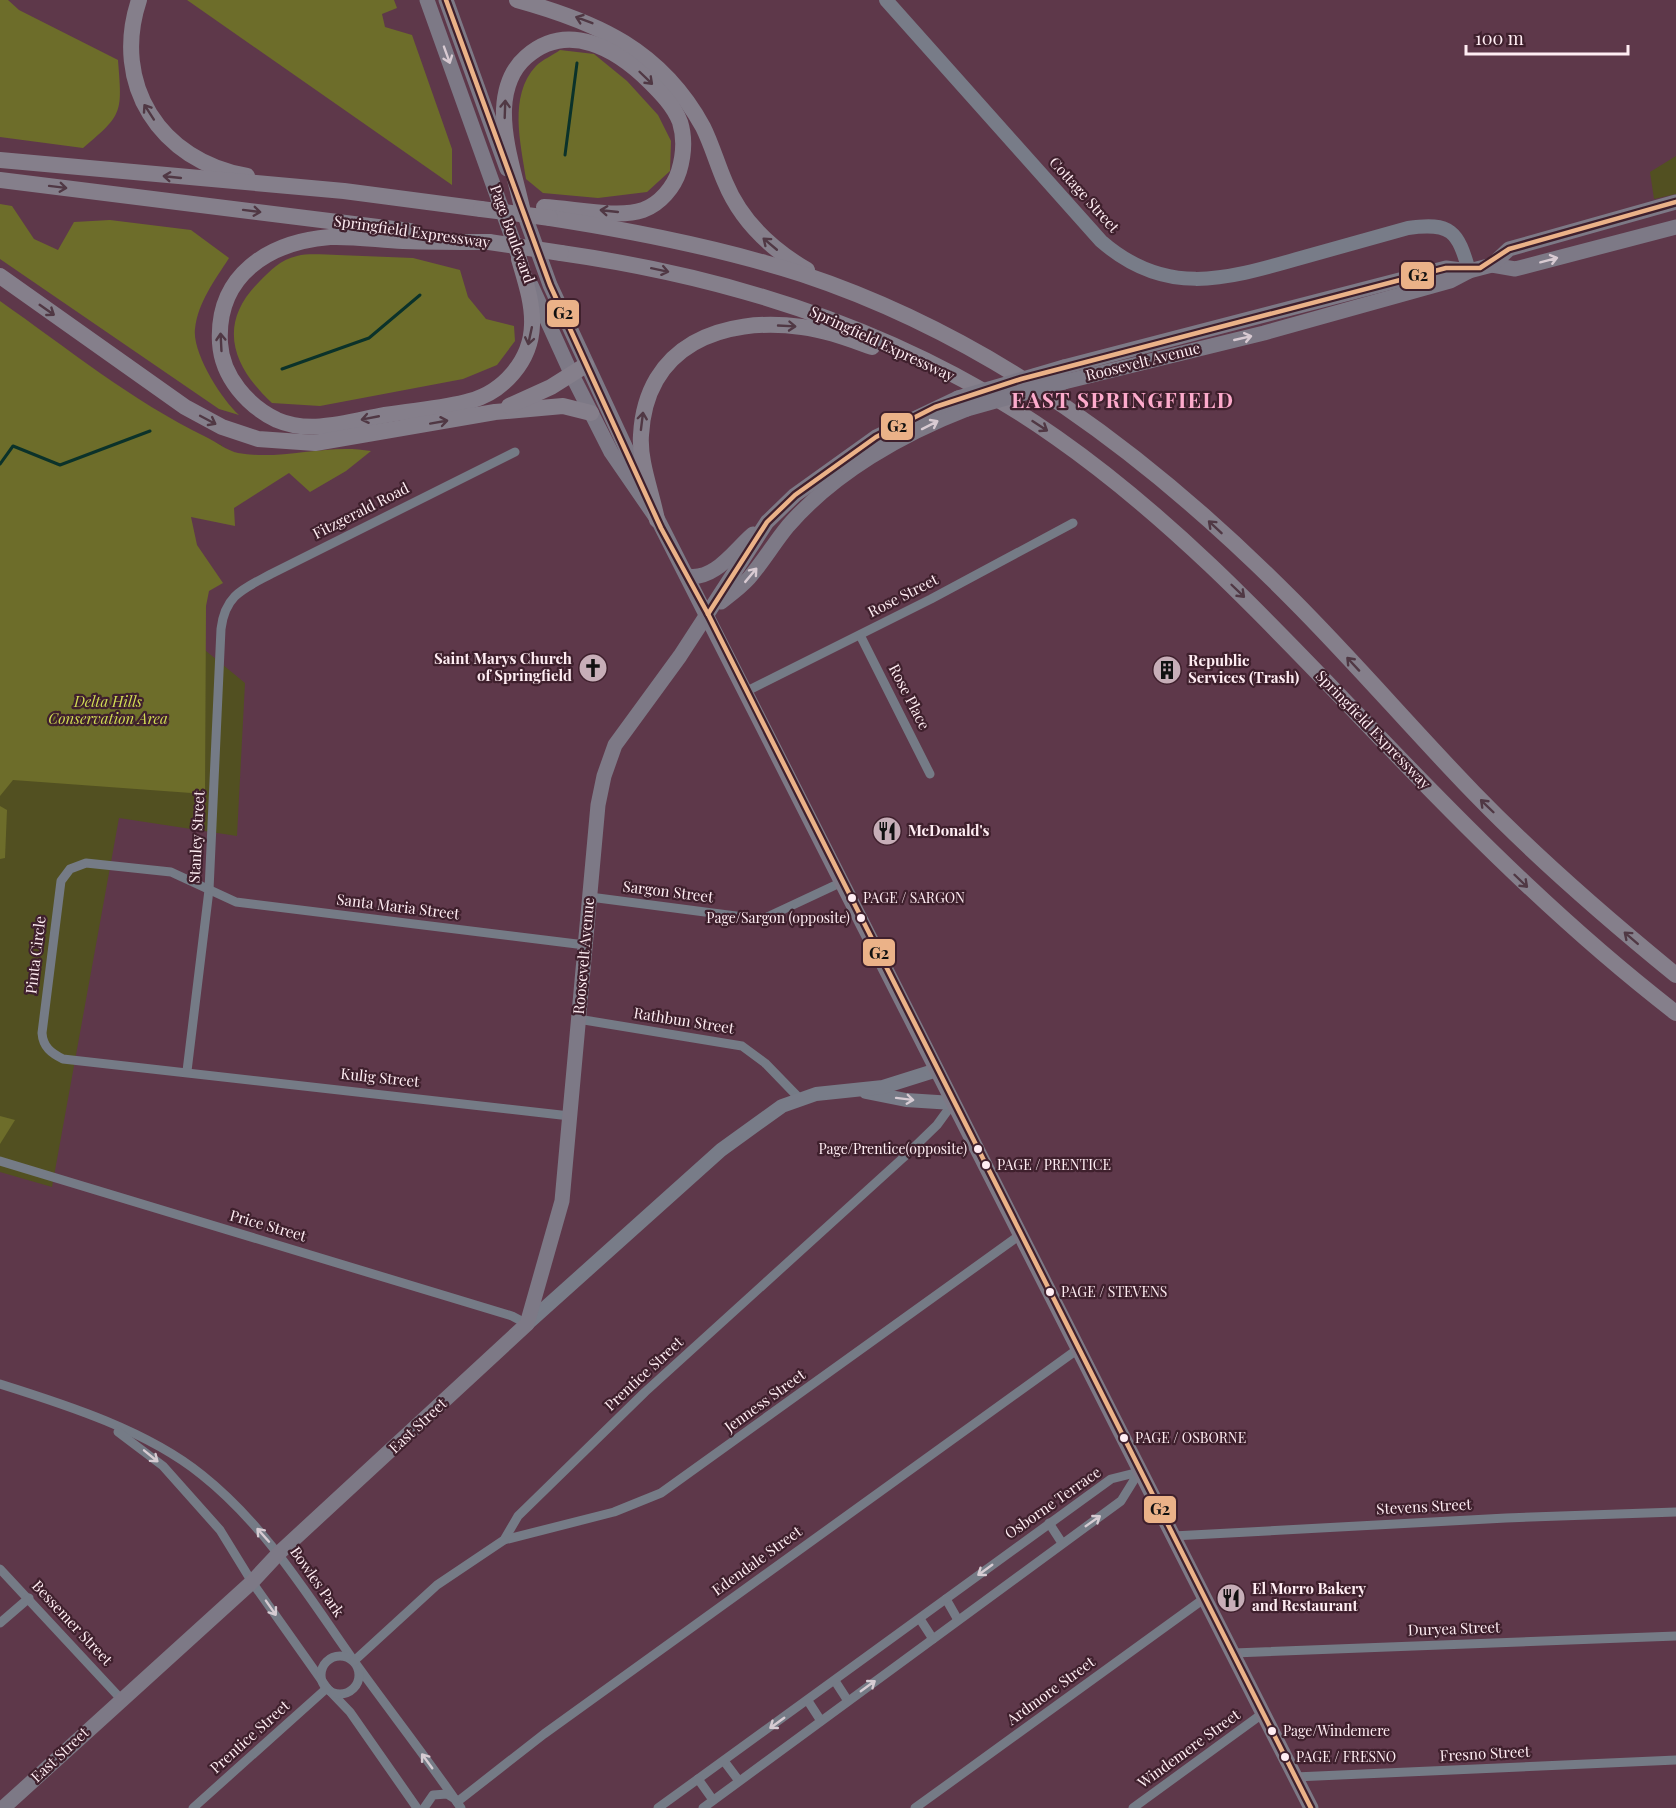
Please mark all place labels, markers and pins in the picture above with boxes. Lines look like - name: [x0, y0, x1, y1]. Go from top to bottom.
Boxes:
- place label: Saint Marys Church of Springfield: [434, 648, 572, 685]
- place label: Republic Services (Trash): [1188, 650, 1299, 687]
- church icon: Saint Marys Church of Springfield: [577, 652, 609, 684]
- building icon: Republic Services (Trash): [1151, 654, 1183, 686]
- restaurant icon: McDonald's: [871, 815, 903, 847]
- place label: McDonald's: [908, 820, 990, 840]
- place label: PAGE / SARGON: [863, 888, 965, 907]
- marker: PAGE / SARGON: [846, 892, 858, 904]
- place label: Page/Sargon (opposite): [706, 908, 850, 927]
- marker: Page/Sargon (opposite): [855, 912, 867, 924]
- place label: Page/Prentice(opposite): [818, 1139, 967, 1158]
- marker: Page/Prentice(opposite): [972, 1143, 984, 1155]
- place label: PAGE / PRENTICE: [997, 1155, 1111, 1174]
- marker: PAGE / PRENTICE: [980, 1159, 992, 1171]
- place label: PAGE / STEVENS: [1061, 1282, 1167, 1301]
- marker: PAGE / STEVENS: [1044, 1286, 1056, 1298]
- place label: PAGE / OSBORNE: [1135, 1428, 1246, 1447]
- marker: PAGE / OSBORNE: [1118, 1432, 1130, 1444]
- place label: El Morro Bakery and Restaurant: [1252, 1578, 1366, 1615]
- restaurant icon: El Morro Bakery and Restaurant: [1215, 1582, 1247, 1614]
- place label: Page/Windemere: [1283, 1721, 1390, 1740]
- marker: Page/Windemere: [1266, 1725, 1278, 1737]
- place label: PAGE / FRESNO: [1296, 1747, 1396, 1766]
- marker: PAGE / FRESNO: [1279, 1751, 1291, 1763]

